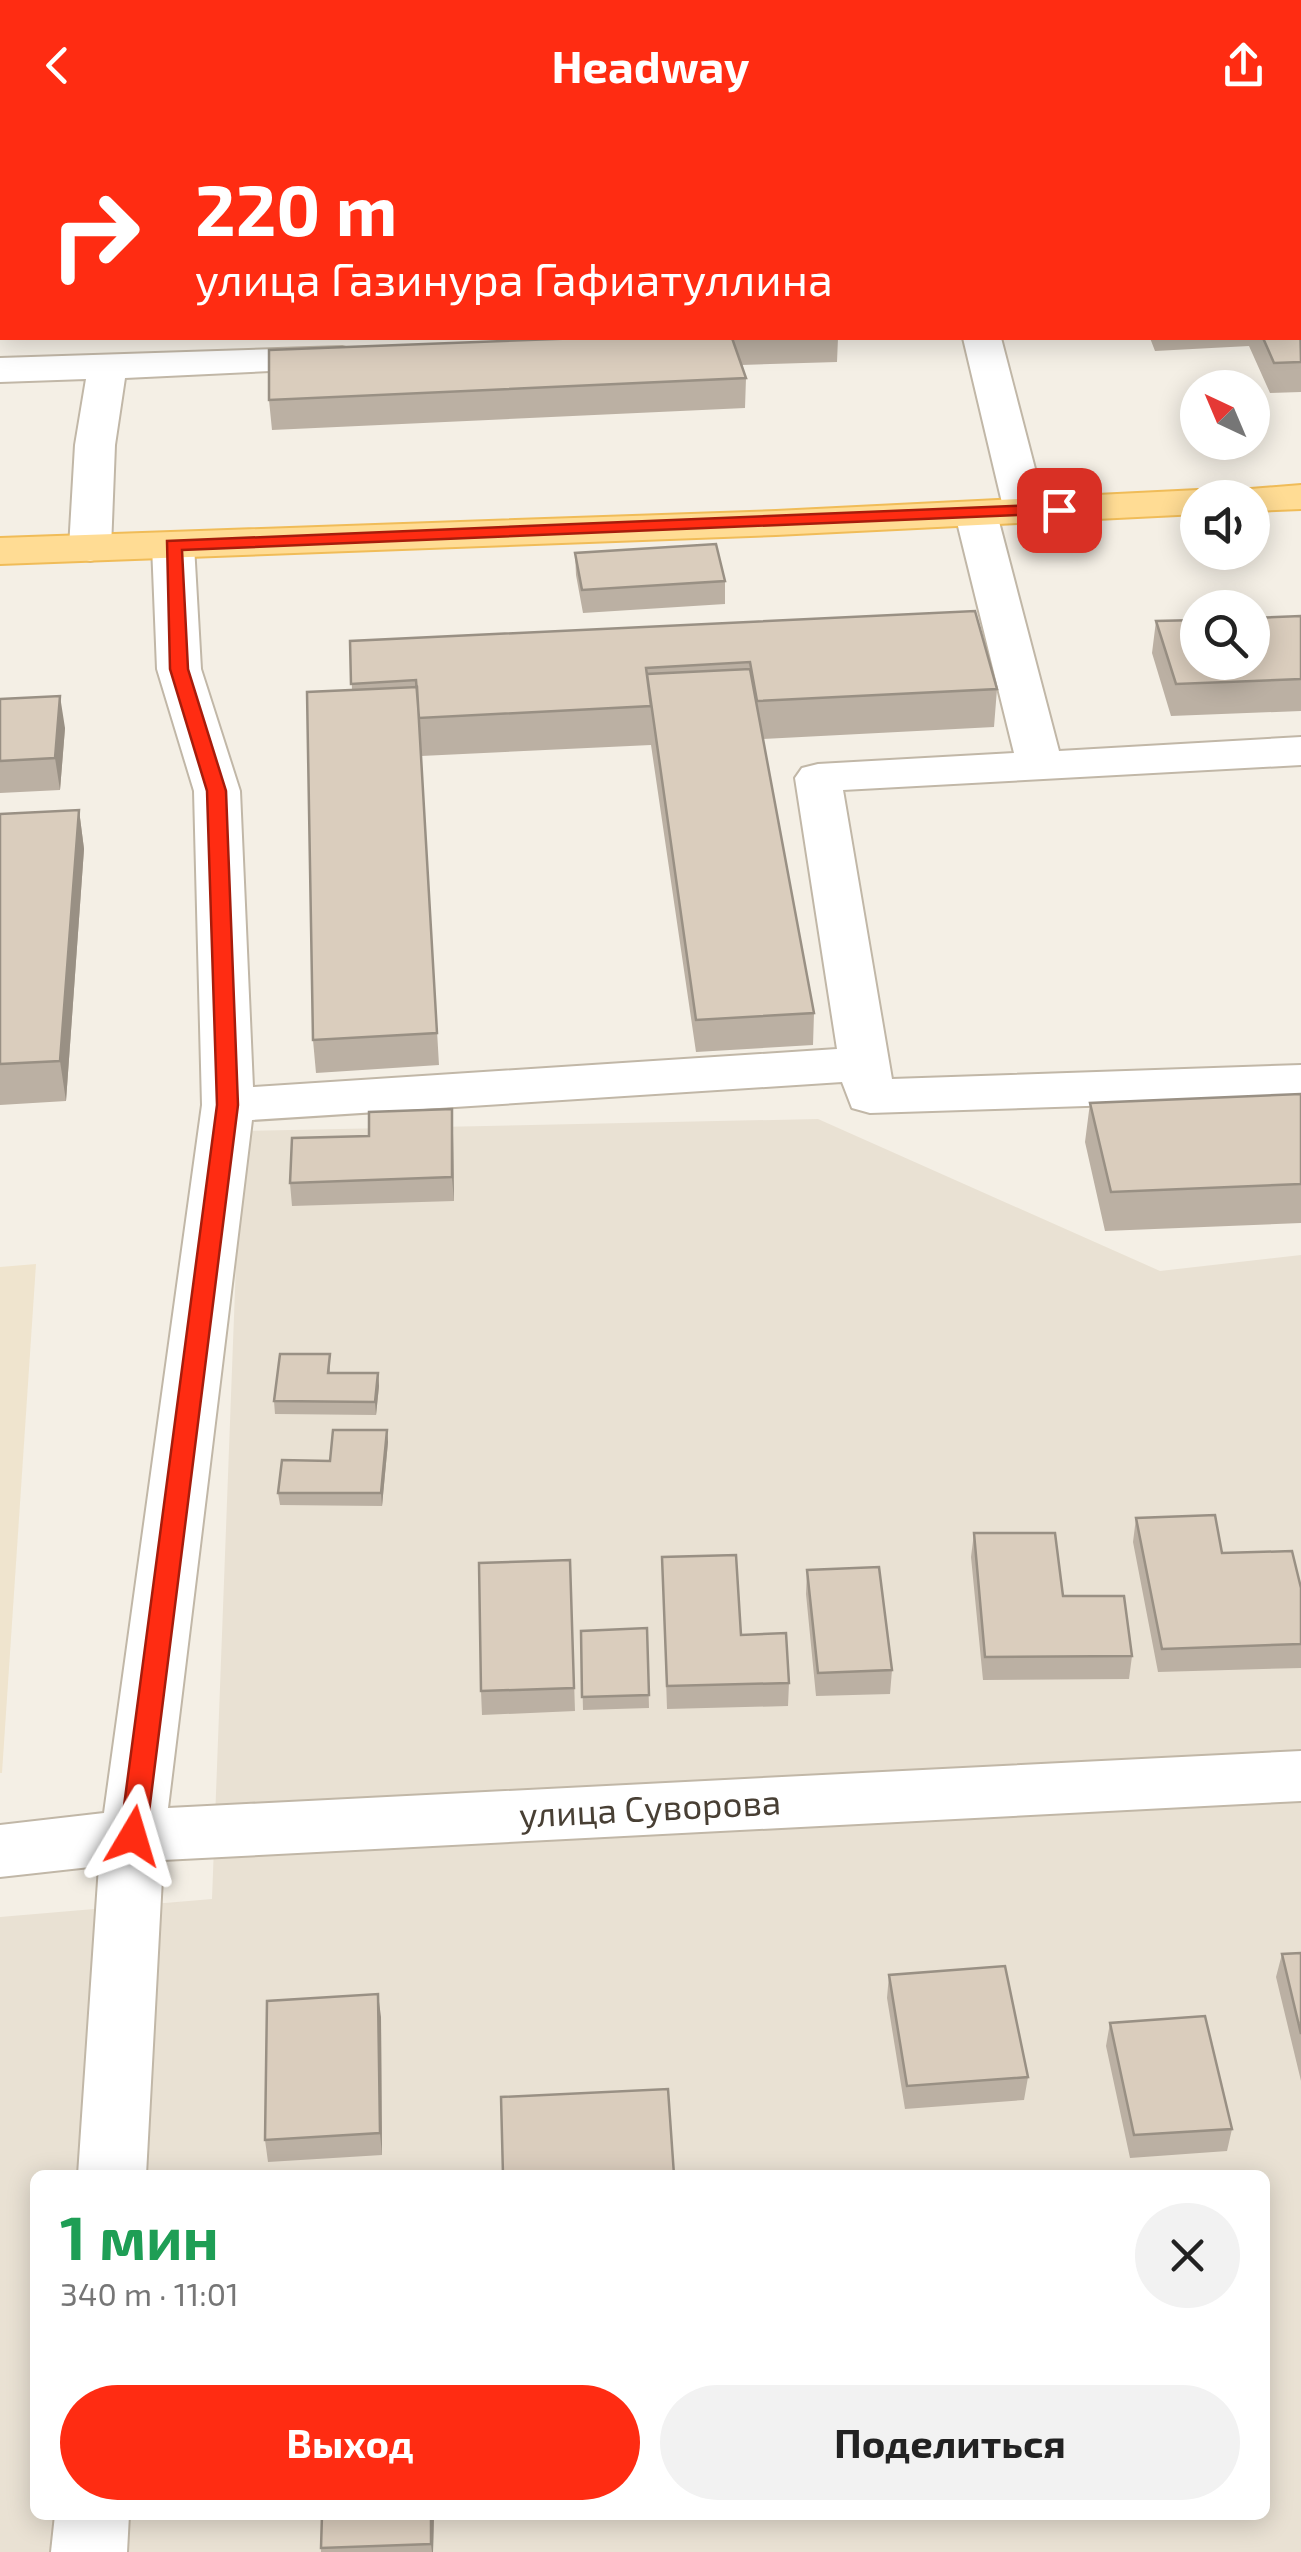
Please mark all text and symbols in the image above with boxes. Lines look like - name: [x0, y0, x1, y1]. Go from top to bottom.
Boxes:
- icon: back: [30, 38, 85, 93]
- text: Headway: [552, 38, 749, 92]
- icon: share: [1216, 38, 1271, 93]
- text: 220 m: [195, 166, 397, 250]
- icon: right: [30, 170, 160, 300]
- text: улица Газинура Гафиатуллина: [195, 251, 833, 305]
- north arrow: [1180, 370, 1270, 460]
- map controls: [1180, 370, 1270, 680]
- pin: [1017, 468, 1102, 553]
- button: sound: [1180, 480, 1270, 570]
- icon: arrive: [1032, 483, 1087, 538]
- button: search: [1180, 590, 1270, 680]
- street label: улица Суворова: [518, 1779, 782, 1836]
- position arrow: [81, 1784, 185, 1888]
- text: 1 мин: [60, 2200, 219, 2272]
- button: close: [1135, 2203, 1240, 2308]
- text: 340 m · 11:01: [60, 2274, 239, 2312]
- button: Выход: [60, 2385, 640, 2500]
- button: Поделиться: [660, 2385, 1240, 2500]

